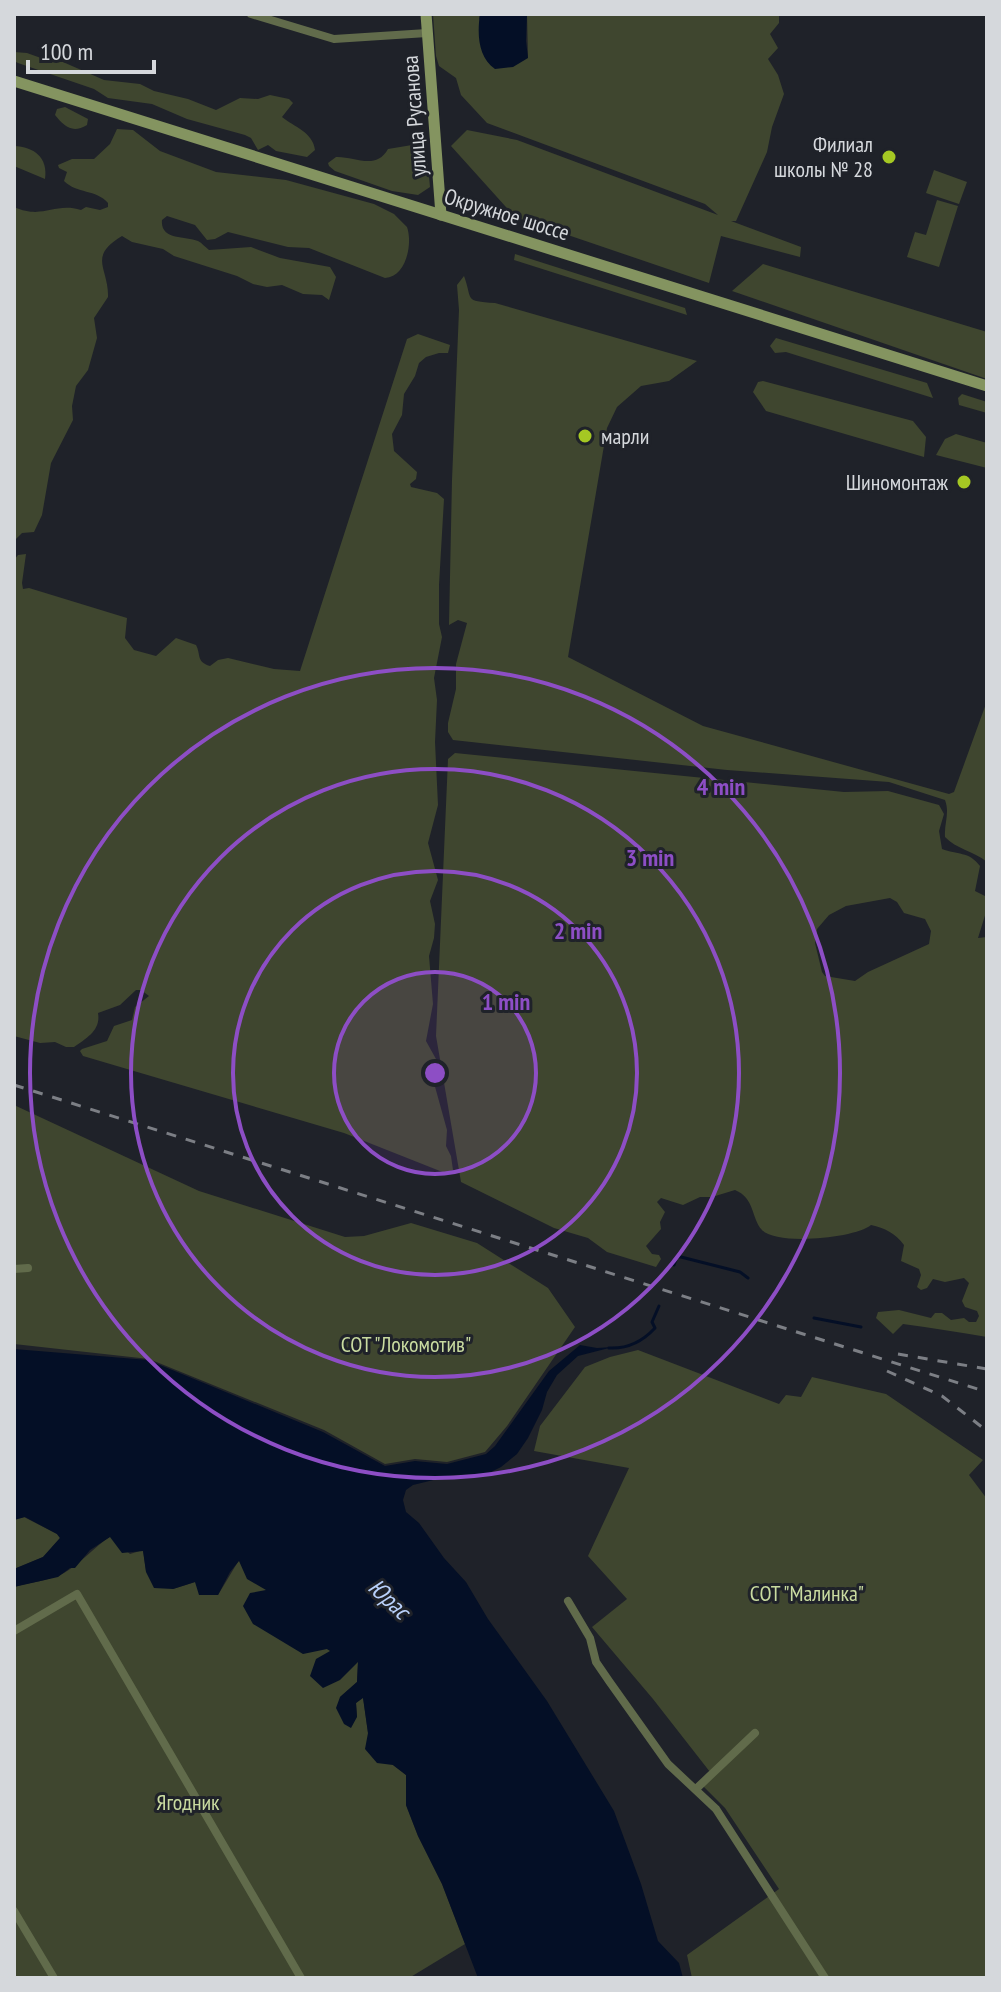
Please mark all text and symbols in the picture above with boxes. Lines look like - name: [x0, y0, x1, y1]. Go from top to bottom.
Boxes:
- scale bar: [28, 24, 154, 74]
- text: 100 m: [40, 36, 93, 67]
- street label: улица Русанова: [396, 55, 432, 177]
- place label: Филиал школы № 28: [774, 130, 873, 183]
- marker: Филиал школы № 28: [880, 148, 898, 166]
- street label: Окружное шоссе: [441, 182, 573, 246]
- place label: марли: [601, 422, 649, 450]
- marker: марли: [576, 427, 594, 445]
- place label: Шиномонтаж: [846, 468, 948, 496]
- marker: Шиномонтаж: [955, 473, 973, 491]
- text: 4 min: [697, 771, 745, 802]
- text: 3 min: [626, 842, 674, 873]
- text: 2 min: [554, 915, 602, 946]
- text: 1 min: [482, 986, 530, 1017]
- centre of rings: [421, 1059, 449, 1087]
- park label: СОТ "Локомотив": [341, 1330, 471, 1358]
- water label: Юрас: [362, 1572, 418, 1627]
- park label: СОТ "Малинка": [750, 1579, 864, 1607]
- park label: Ягодник: [156, 1788, 220, 1816]

